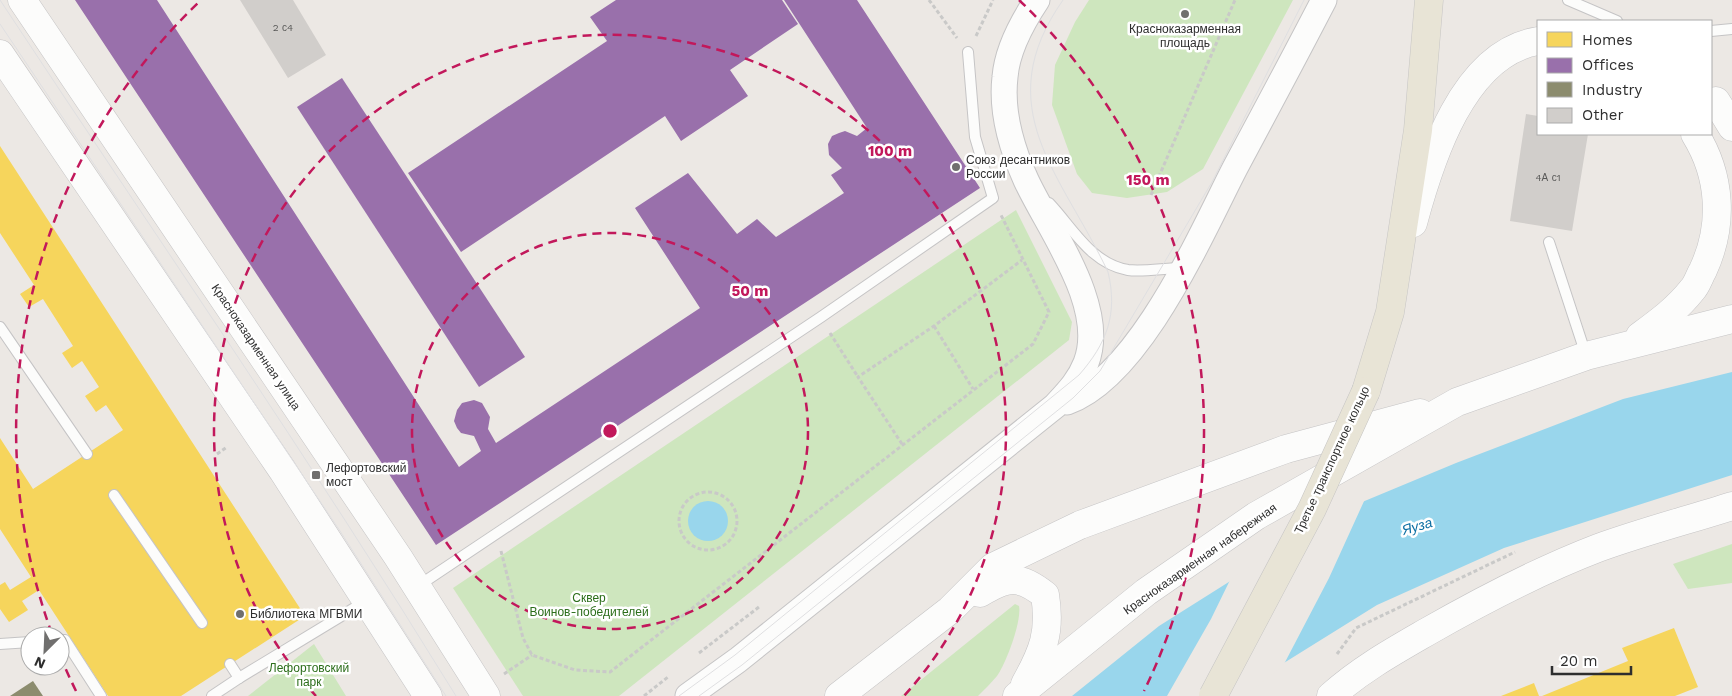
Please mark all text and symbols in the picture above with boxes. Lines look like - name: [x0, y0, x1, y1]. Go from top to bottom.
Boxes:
- marker: Красноказарменная площадь: [1179, 8, 1191, 20]
- legend: [1537, 20, 1712, 135]
- house number: 2 с4: [273, 22, 293, 33]
- place label: Красноказарменная площадь: [1129, 22, 1241, 50]
- text: Homes: [1582, 31, 1633, 49]
- text: Offices: [1582, 56, 1634, 74]
- text: Industry: [1582, 81, 1643, 99]
- text: Other: [1582, 106, 1624, 124]
- text: 100 m: [868, 142, 912, 160]
- place label: Союз десантников России: [966, 153, 1070, 181]
- marker: Союз десантников России: [950, 161, 962, 173]
- text: 150 m: [1126, 171, 1170, 189]
- house number: 4А с1: [1535, 172, 1561, 183]
- street label: Красноказарменная улица: [209, 281, 304, 413]
- text: 50 m: [732, 282, 768, 300]
- street label: Третье транспортное кольцо: [1292, 384, 1373, 536]
- centre of rings: [601, 422, 619, 440]
- place label: Лефортовский мост: [326, 461, 406, 489]
- marker: Лефортовский мост: [310, 469, 322, 481]
- street label: Красноказарменная набережная: [1121, 501, 1279, 617]
- water label: Яуза: [1399, 514, 1434, 538]
- park label: Сквер Воинов-победителей: [529, 591, 649, 619]
- place label: Библиотека МГВМИ: [250, 607, 362, 621]
- marker: Библиотека МГВМИ: [234, 608, 246, 620]
- north arrow: [20, 626, 70, 676]
- scale bar: [1552, 644, 1631, 676]
- text: 20 m: [1560, 652, 1598, 670]
- text: N: [32, 653, 48, 672]
- park label: Лефортовский парк: [269, 661, 349, 689]

